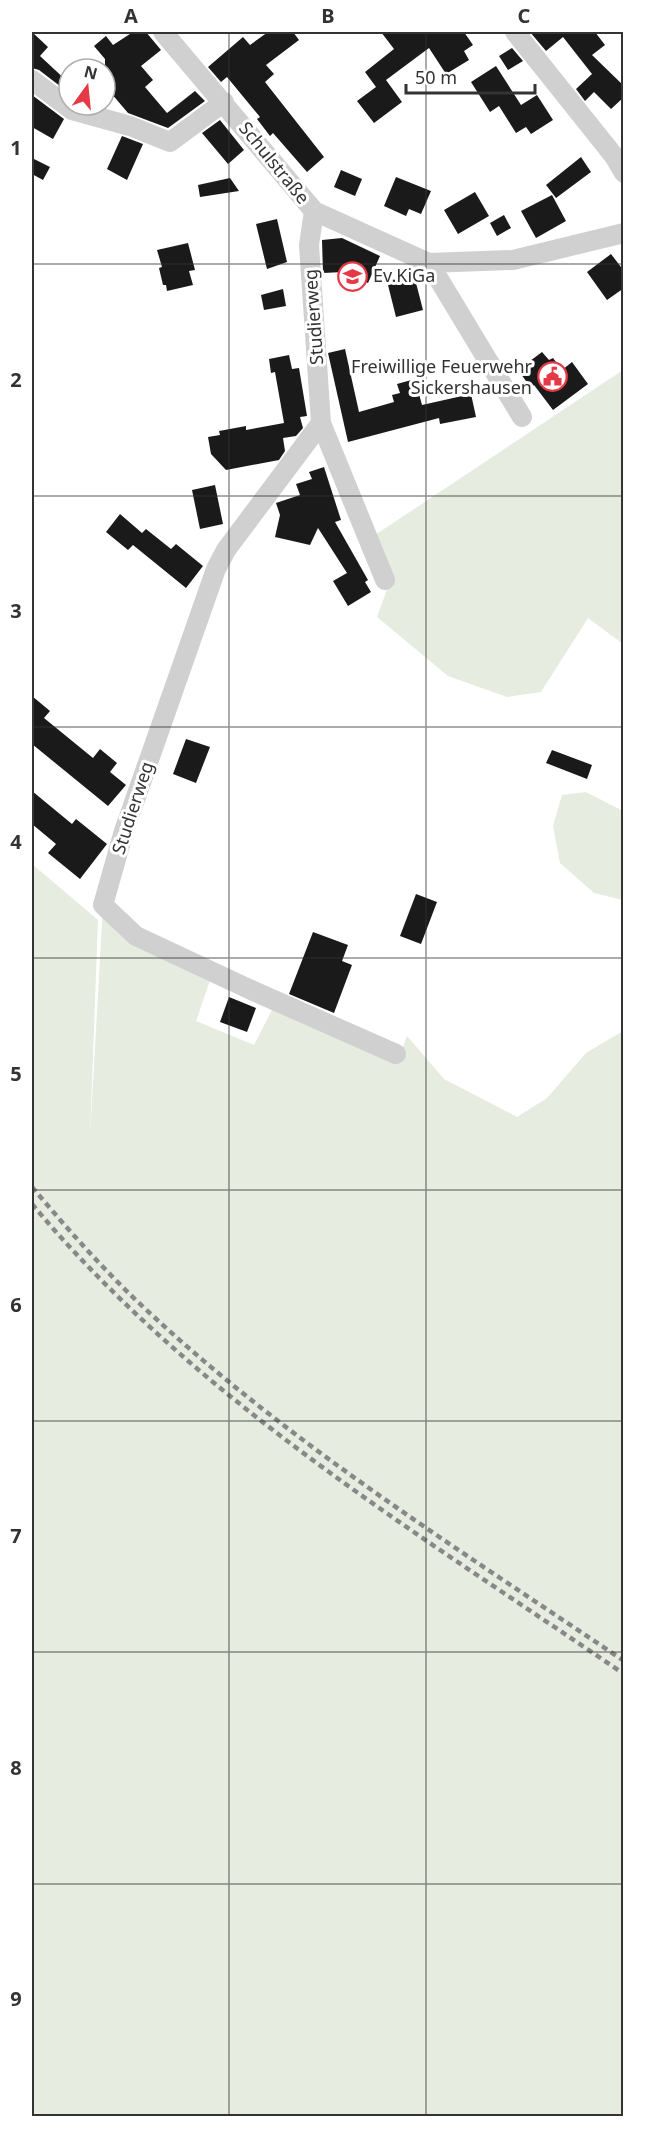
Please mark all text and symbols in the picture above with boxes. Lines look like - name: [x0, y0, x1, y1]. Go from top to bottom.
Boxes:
- text: A: [124, 2, 138, 29]
- text: B: [321, 2, 335, 29]
- text: C: [518, 2, 531, 29]
- north arrow: [57, 57, 117, 117]
- scale bar: [406, 57, 535, 95]
- text: N: [82, 60, 100, 85]
- text: 50 m: [415, 65, 457, 89]
- street label: Schulstraße: [234, 116, 315, 208]
- text: 1: [10, 134, 22, 161]
- school or university icon: Ev.KiGa: [336, 260, 368, 292]
- place label: Ev.KiGa: [373, 263, 435, 287]
- street label: Studierweg: [298, 268, 328, 366]
- place label: Freiwillige Feuerwehr Sickershausen: [351, 354, 533, 399]
- public building icon: Freiwillige Feuerwehr Sickershausen: [537, 361, 569, 393]
- text: 2: [10, 366, 22, 393]
- text: 3: [10, 597, 22, 624]
- street label: Studierweg: [106, 758, 158, 857]
- text: 4: [10, 828, 22, 855]
- text: 5: [10, 1060, 22, 1087]
- text: 6: [10, 1291, 22, 1318]
- text: 7: [10, 1522, 22, 1549]
- text: 8: [10, 1754, 22, 1781]
- text: 9: [10, 1985, 22, 2012]

